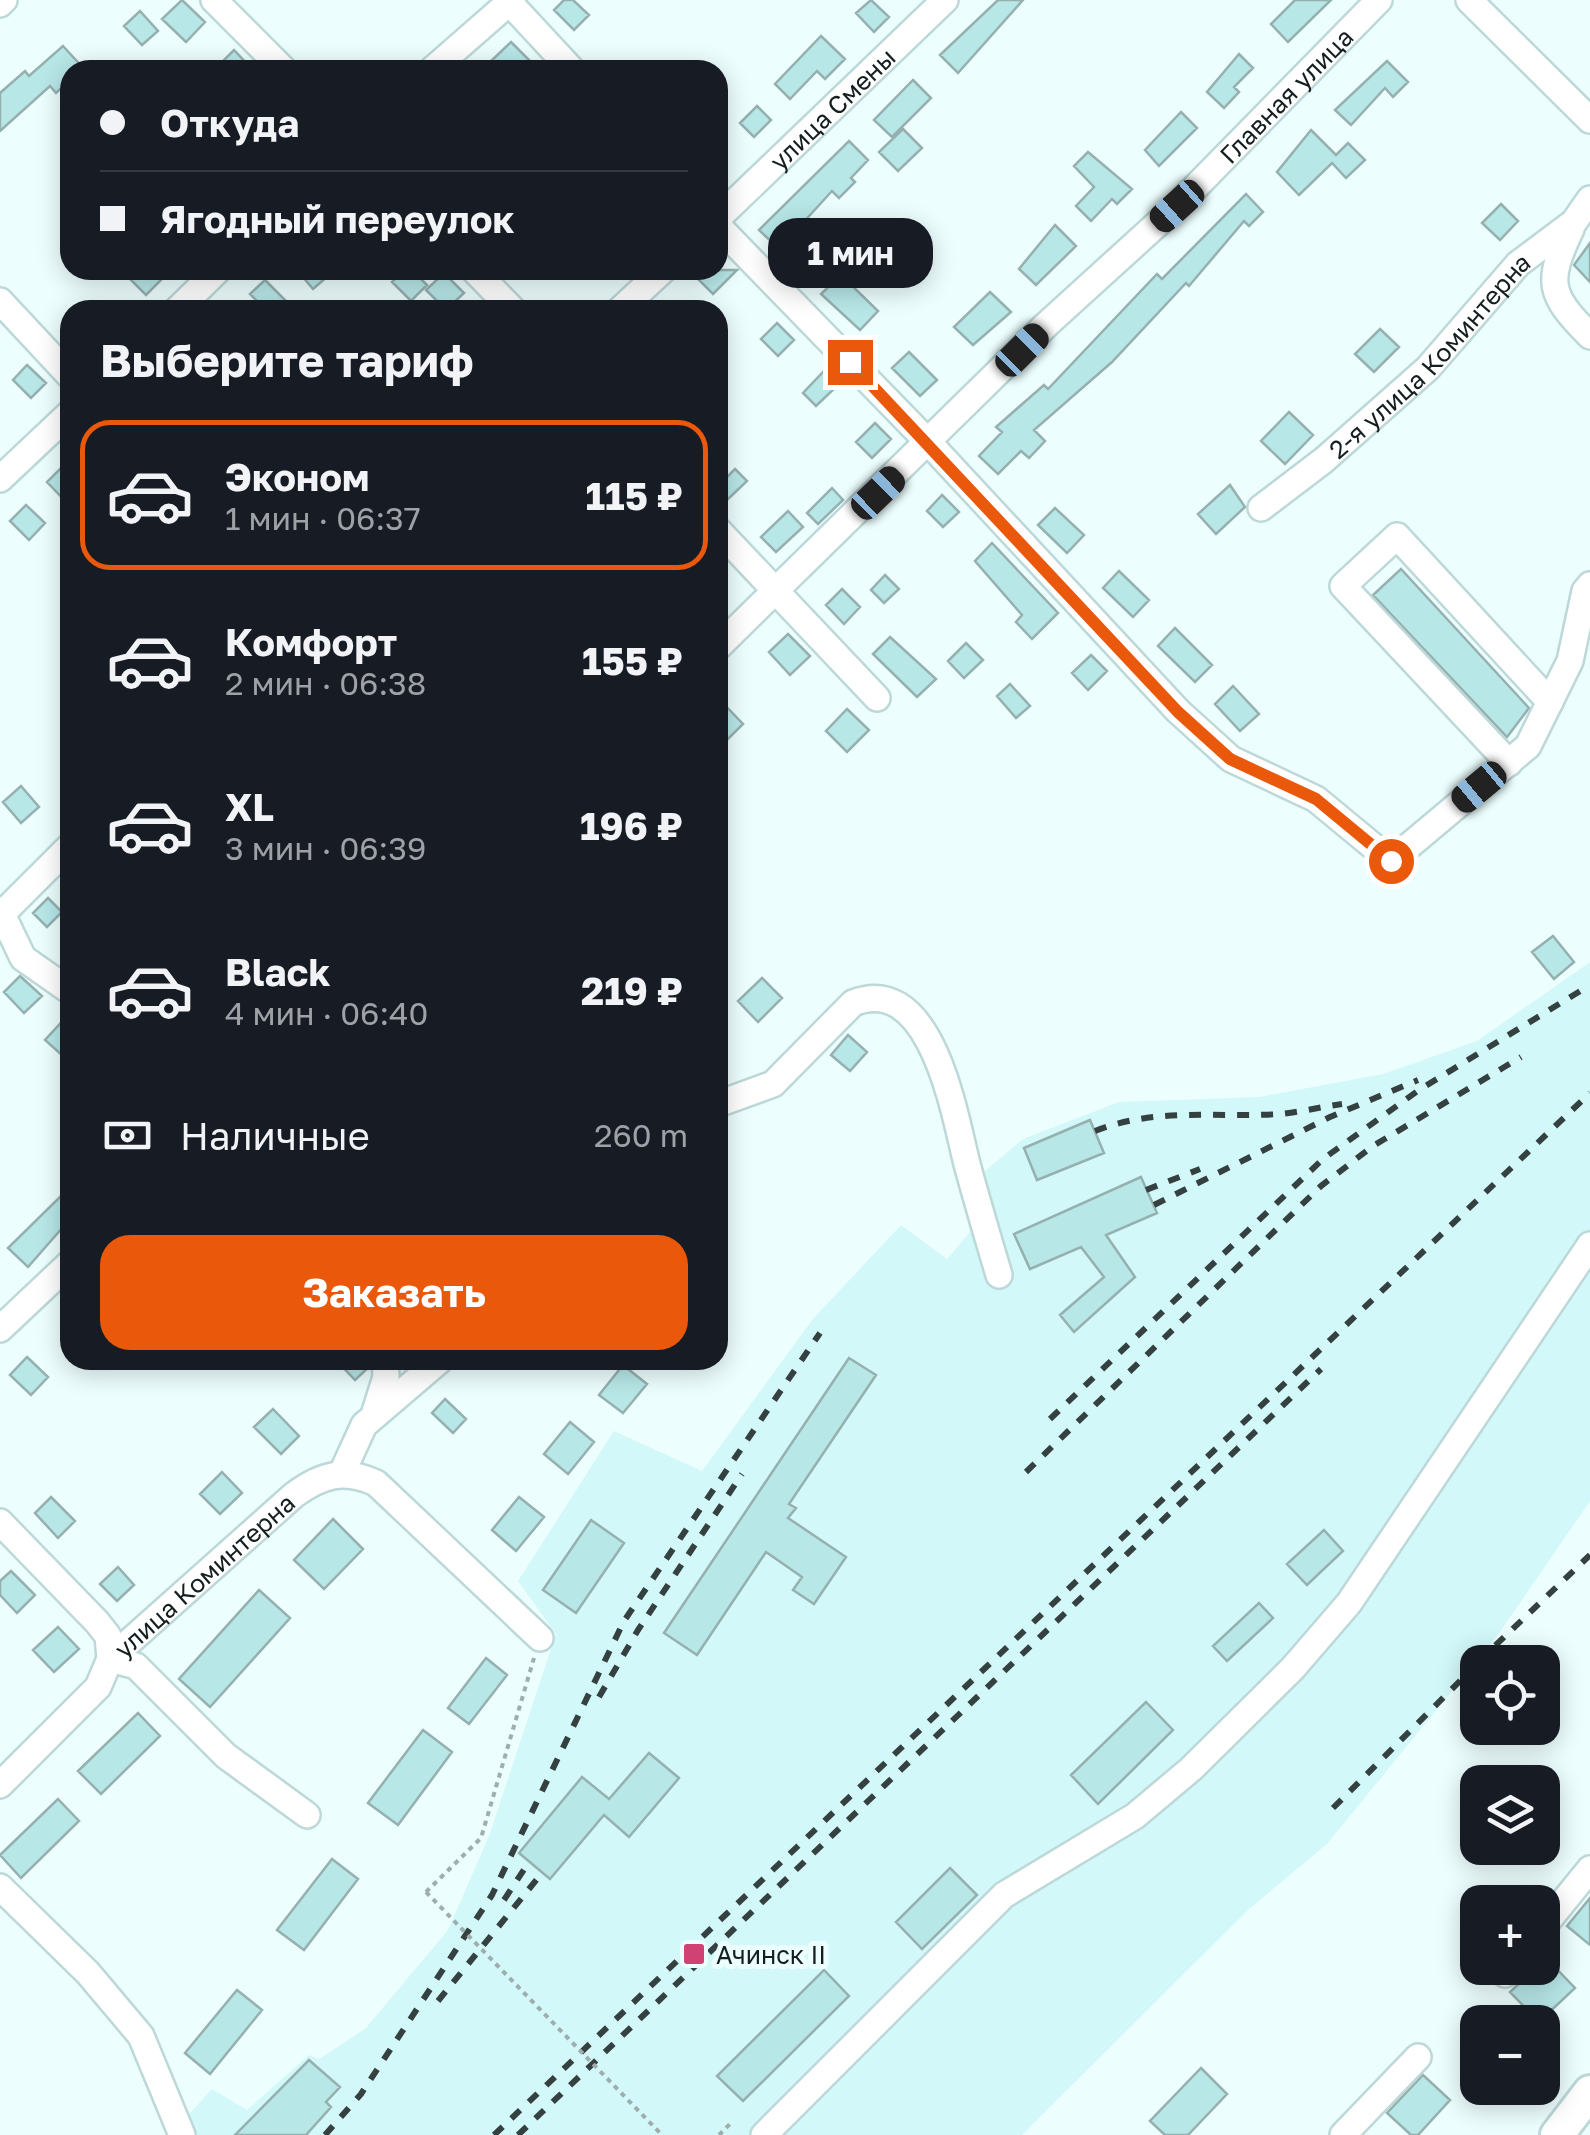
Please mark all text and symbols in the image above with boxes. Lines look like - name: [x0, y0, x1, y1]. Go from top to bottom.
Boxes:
- street label: Главная улица: [1213, 21, 1359, 169]
- street label: улица Смены: [763, 41, 901, 176]
- text: Откуда: [160, 100, 299, 145]
- car: [1145, 175, 1209, 237]
- text: Ягодный переулок: [160, 196, 515, 241]
- callout: 1 мин: [768, 217, 932, 287]
- text: 1 мин: [807, 234, 894, 272]
- street label: 2-я улица Коминтерна: [1322, 245, 1536, 464]
- car: [990, 318, 1054, 382]
- text: Выберите тариф: [100, 333, 474, 387]
- route end: [828, 340, 873, 385]
- icon: car: [105, 450, 195, 540]
- text: Эконом: [225, 454, 369, 499]
- car: [846, 461, 910, 525]
- text: 115 ₽: [586, 473, 683, 518]
- text: 1 мин · 06:37: [225, 499, 421, 537]
- icon: car: [105, 615, 195, 705]
- text: Комфорт: [225, 619, 397, 664]
- text: 155 ₽: [582, 638, 683, 683]
- text: 2 мин · 06:38: [225, 664, 426, 702]
- car: [1446, 756, 1512, 818]
- icon: car: [105, 780, 195, 870]
- text: XL: [225, 784, 274, 829]
- text: 196 ₽: [580, 803, 683, 848]
- text: 3 мин · 06:39: [225, 829, 426, 867]
- route start: [1369, 839, 1414, 884]
- icon: car: [105, 945, 195, 1035]
- text: Black: [225, 949, 330, 994]
- text: 219 ₽: [581, 968, 683, 1013]
- text: 4 мин · 06:40: [225, 994, 428, 1032]
- icon: cash: [100, 1108, 155, 1163]
- text: Наличные: [180, 1113, 370, 1158]
- text: 260 m: [594, 1116, 688, 1154]
- button: Заказать: [100, 1235, 688, 1350]
- street label: улица Коминтерна: [107, 1487, 301, 1664]
- map controls: [1460, 1645, 1560, 2105]
- button: locate: [1460, 1645, 1560, 1745]
- button: layers: [1460, 1765, 1560, 1865]
- button: +: [1460, 1885, 1560, 1985]
- place label: Ачинск II: [716, 1939, 826, 1970]
- marker: Ачинск II: [681, 1941, 707, 1967]
- button: −: [1460, 2005, 1560, 2105]

